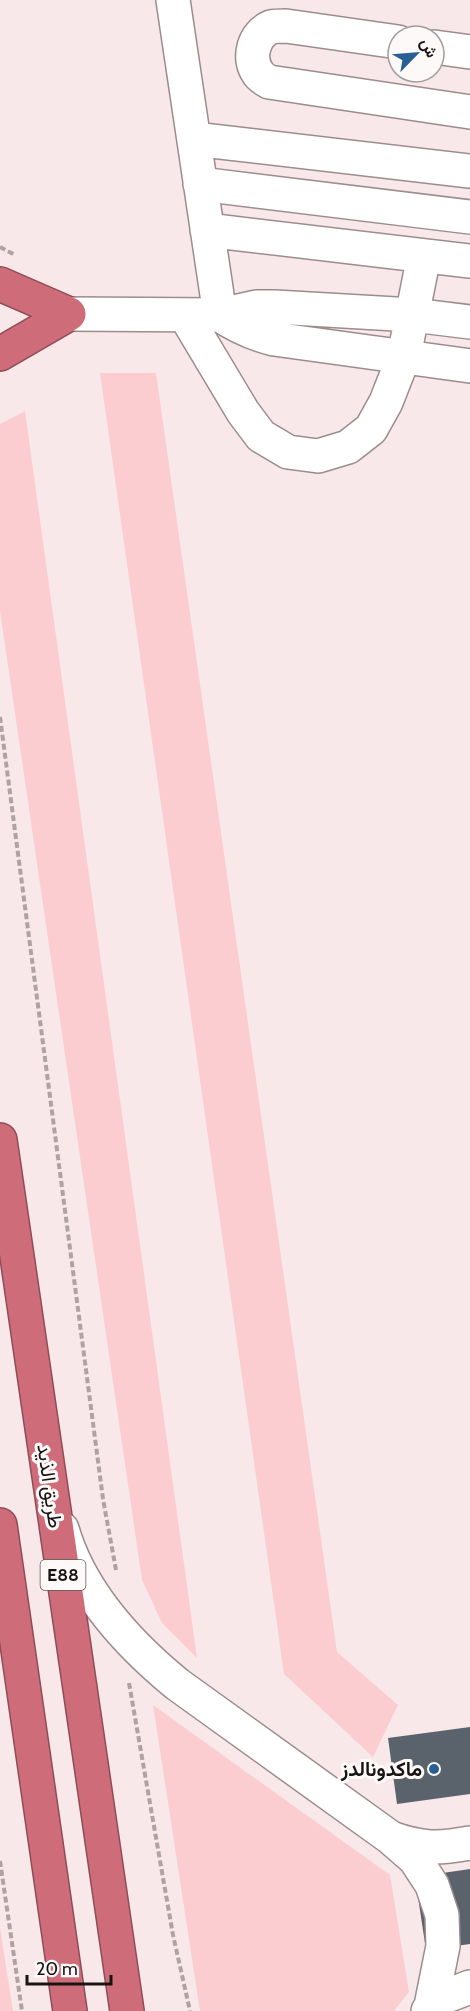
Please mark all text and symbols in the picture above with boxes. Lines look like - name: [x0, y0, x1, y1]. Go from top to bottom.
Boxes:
- north arrow: [386, 24, 446, 84]
- text: ش: [416, 35, 442, 61]
- street label: طريق الذيد: [31, 1442, 68, 1530]
- road number: E88: [40, 1560, 86, 1590]
- place label: ماكدونالدز: [340, 1757, 422, 1782]
- marker: ماكدونالدز: [427, 1762, 441, 1776]
- scale bar: [27, 1948, 111, 1986]
- text: 20 m: [36, 1958, 78, 1980]

